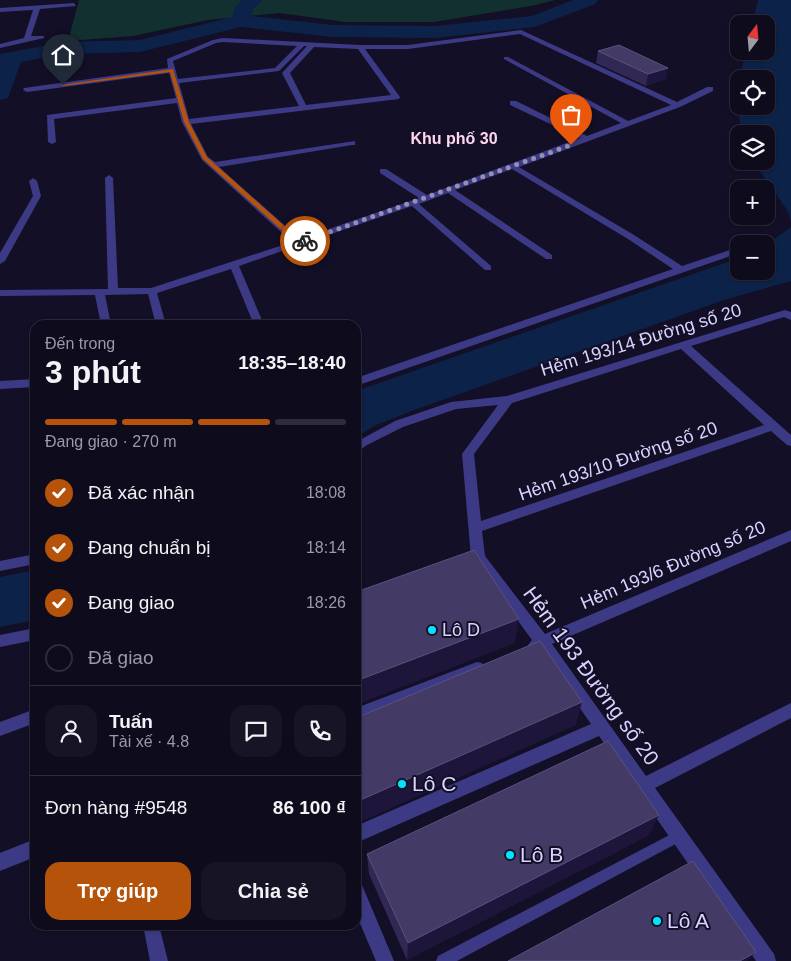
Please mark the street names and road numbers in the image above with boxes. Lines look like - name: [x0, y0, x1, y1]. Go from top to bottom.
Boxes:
- street label: Hẻm 193/14 Đường số 20: [538, 300, 744, 380]
- street label: Hẻm 193/10 Đường số 20: [516, 418, 720, 504]
- street label: Hẻm 193/6 Đường số 20: [578, 517, 768, 613]
- street label: Hẻm 193 Đường số 20: [519, 582, 664, 769]

